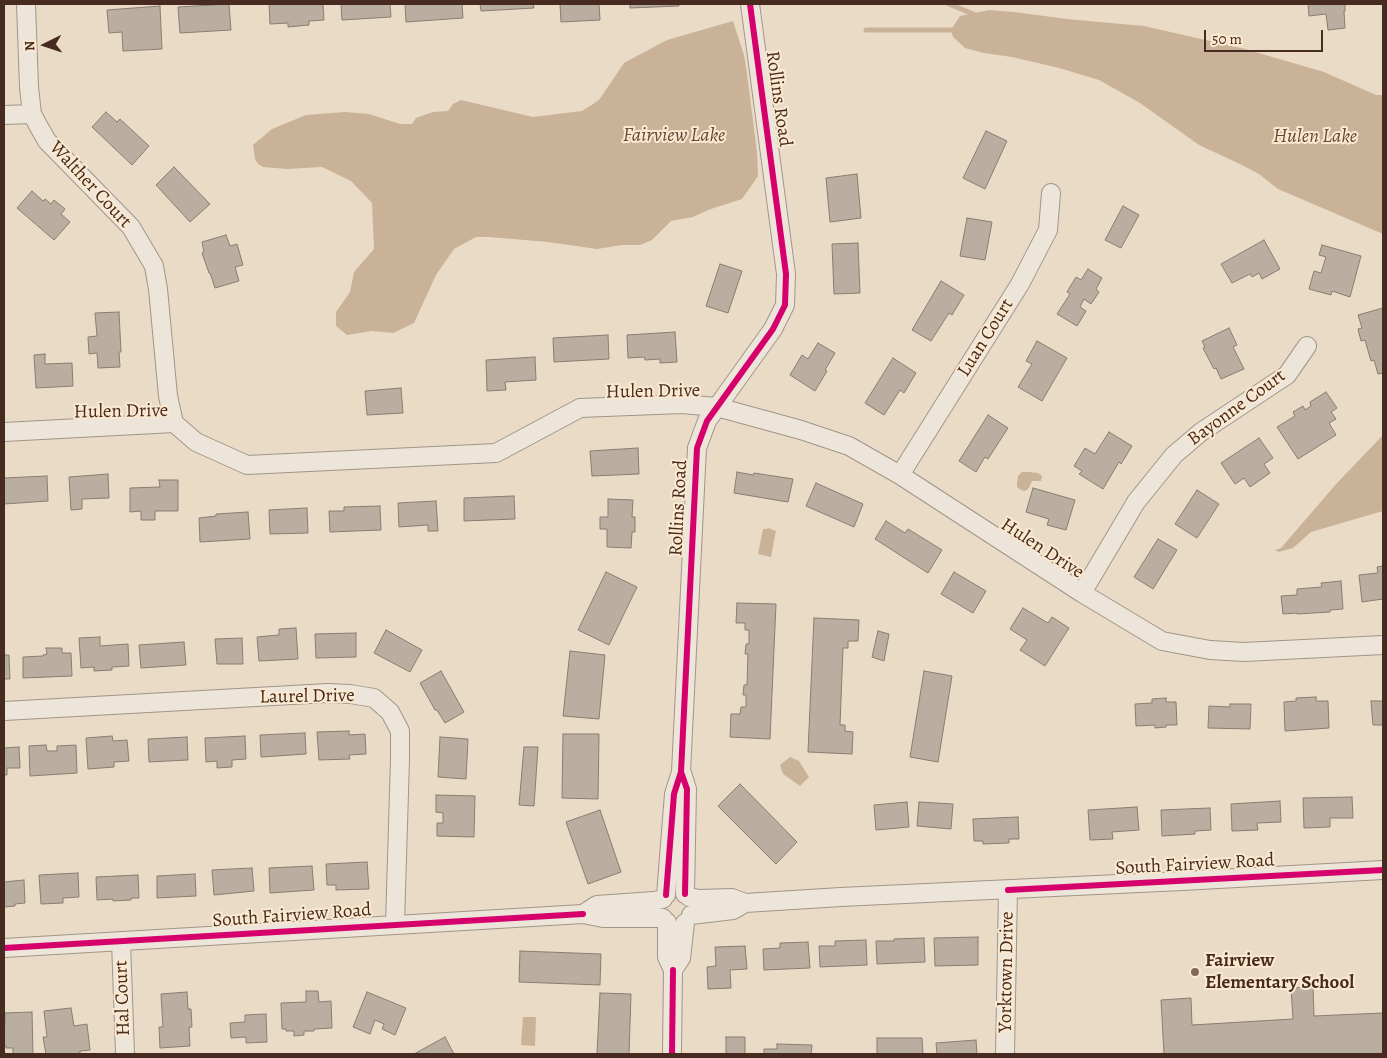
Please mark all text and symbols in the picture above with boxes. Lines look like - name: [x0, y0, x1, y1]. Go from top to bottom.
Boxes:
- north arrow: [20, 20, 70, 70]
- scale bar: [1207, 20, 1326, 52]
- text: 50 m: [1212, 29, 1242, 49]
- text: N: [20, 40, 39, 52]
- street label: Rollins Road: [760, 50, 796, 148]
- water label: Fairview Lake: [623, 124, 725, 148]
- water label: Hulen Lake: [1273, 125, 1357, 149]
- street label: Walther Court: [44, 137, 136, 233]
- street label: Luan Court: [953, 295, 1019, 381]
- street label: Bayonne Court: [1184, 365, 1290, 451]
- street label: Hulen Drive: [606, 380, 700, 404]
- street label: Hulen Drive: [74, 400, 168, 424]
- street label: Rollins Road: [665, 459, 693, 557]
- street label: Hulen Drive: [996, 514, 1088, 584]
- street label: Laurel Drive: [259, 685, 355, 709]
- street label: South Fairview Road: [1115, 849, 1275, 881]
- street label: South Fairview Road: [212, 899, 372, 933]
- street label: Yorktown Drive: [995, 911, 1019, 1033]
- place label: Fairview Elementary School: [1205, 950, 1354, 994]
- street label: Hal Court: [110, 960, 136, 1036]
- marker: Fairview Elementary School: [1189, 966, 1201, 978]

